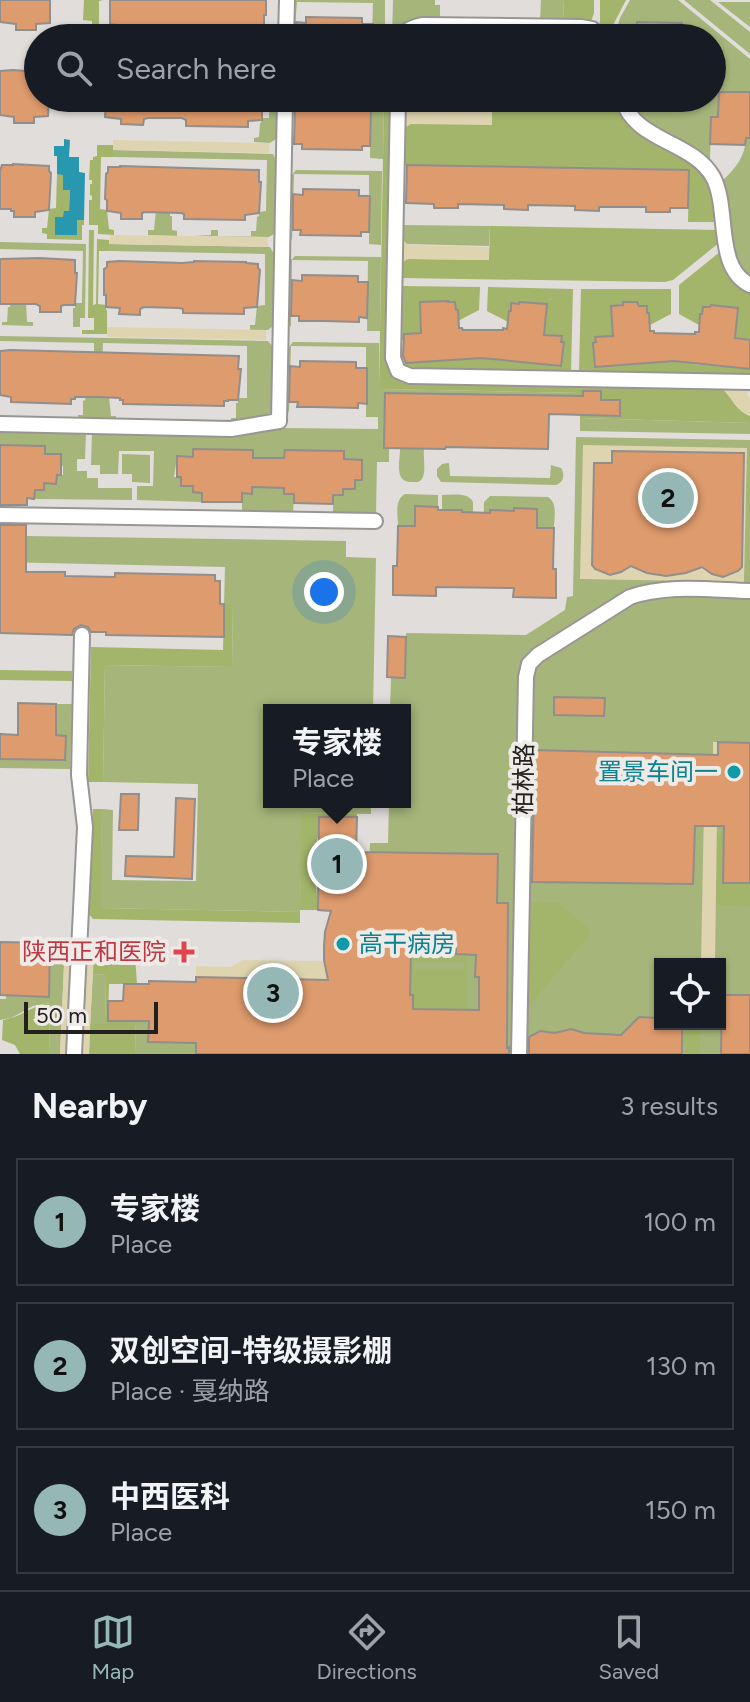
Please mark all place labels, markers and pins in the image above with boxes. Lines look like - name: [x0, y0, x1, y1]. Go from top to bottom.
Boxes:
- pin: 2: [642, 468, 694, 528]
- place label: 置景车间一: [598, 757, 718, 786]
- marker: 置景车间一: [725, 763, 743, 781]
- pin: 1: [311, 834, 363, 894]
- place label: 高干病房: [359, 929, 455, 958]
- marker: 高干病房: [334, 935, 352, 953]
- place label: 陕西正和医院: [22, 937, 166, 966]
- marker: 陕西正和医院: [173, 941, 195, 963]
- pin: 3: [247, 963, 299, 1023]

